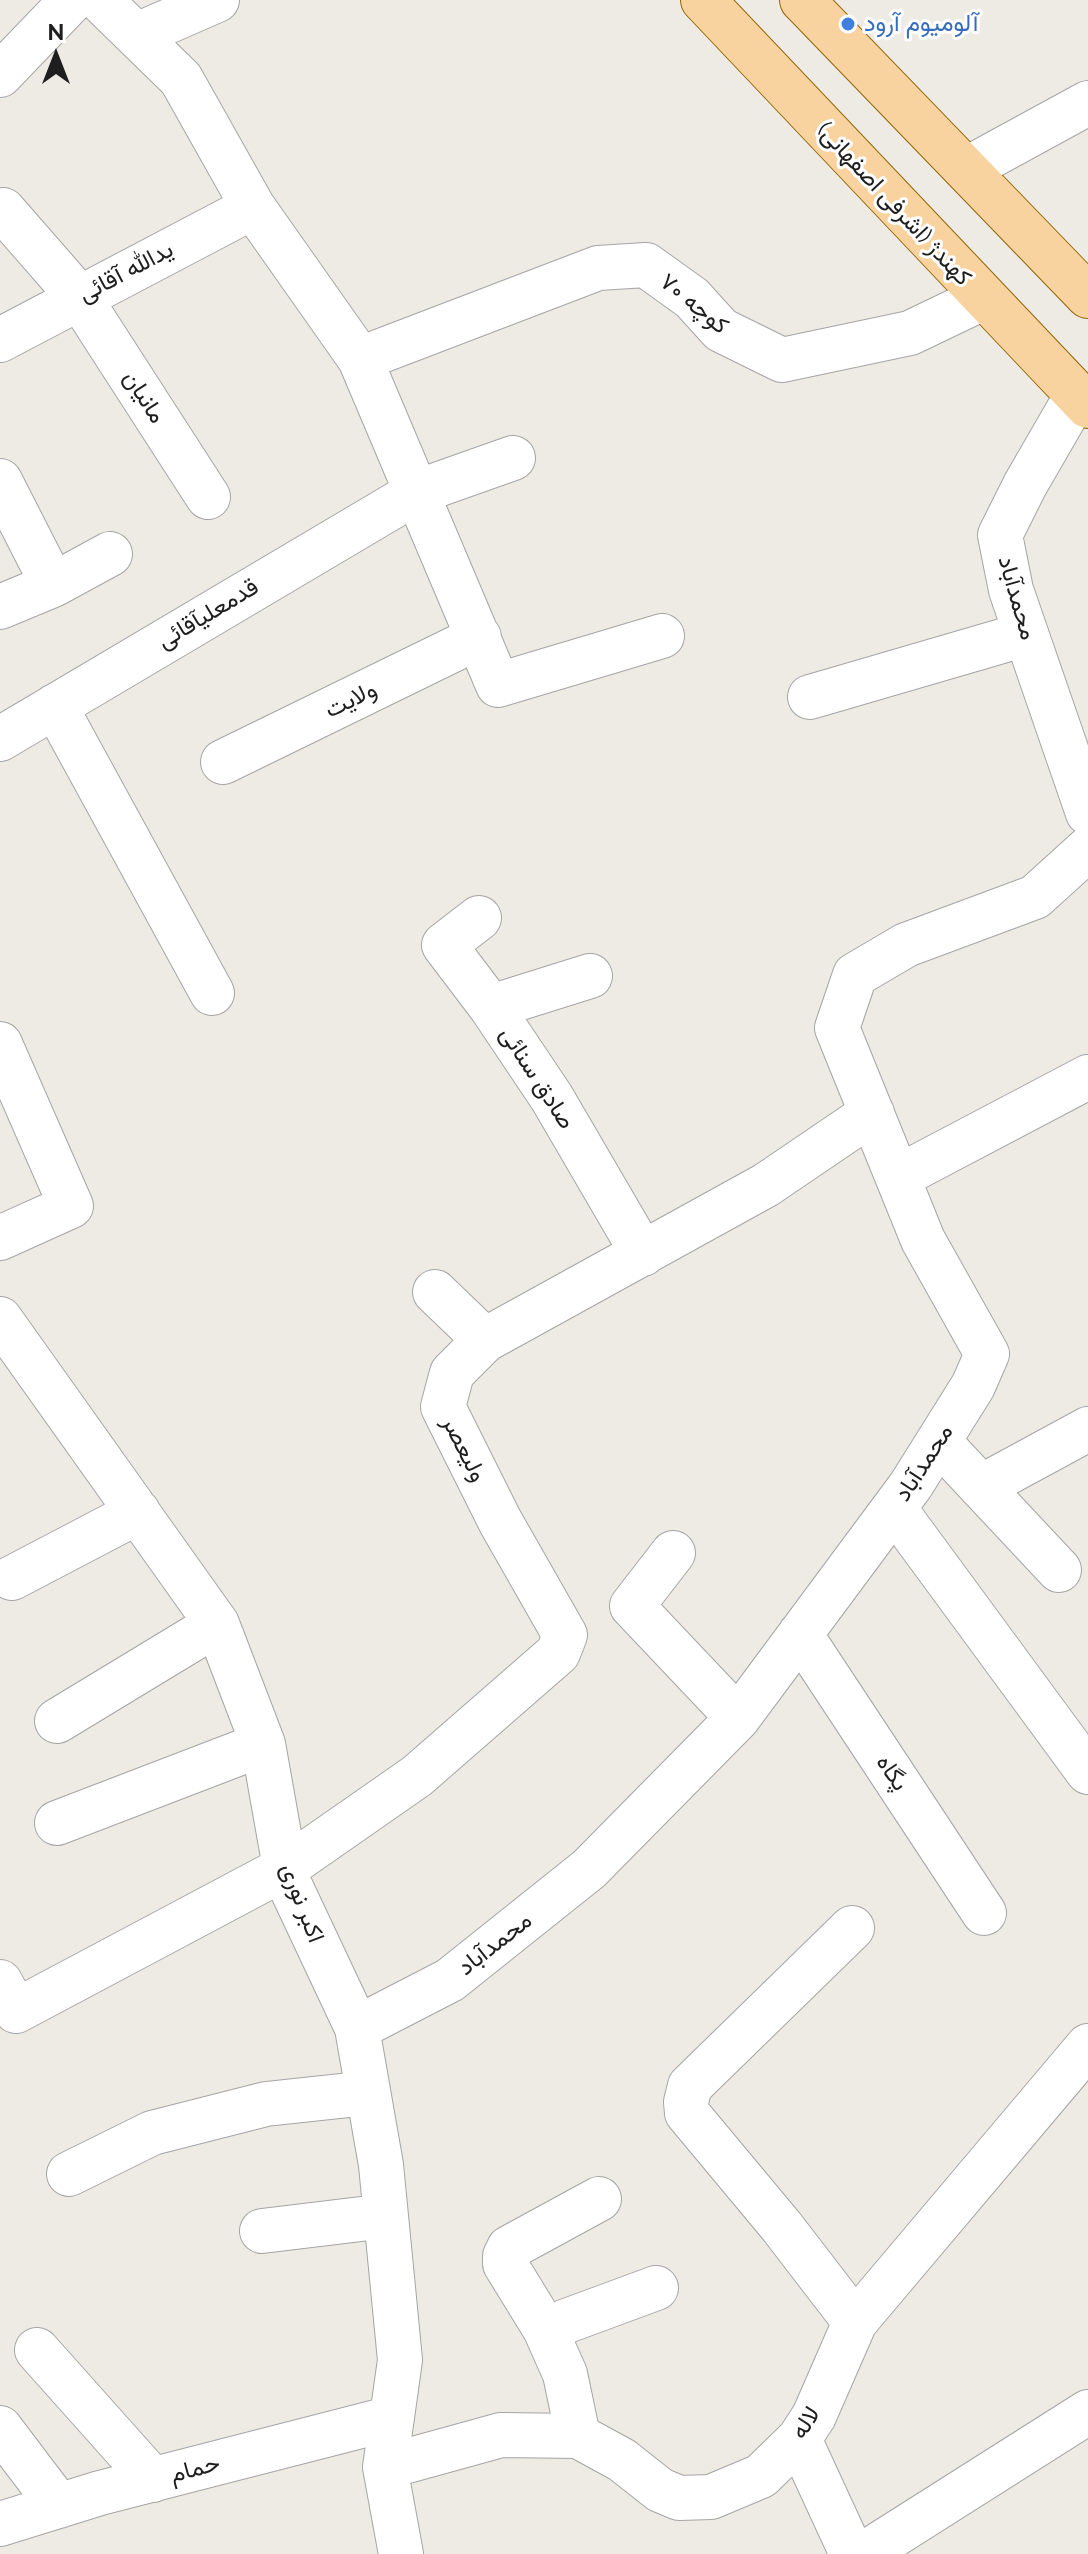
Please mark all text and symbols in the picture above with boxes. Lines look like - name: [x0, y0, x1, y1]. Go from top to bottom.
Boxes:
- place label: آلومیوم آرود: [864, 10, 978, 38]
- marker: آلومیوم آرود: [839, 15, 857, 33]
- north arrow: [16, 16, 96, 96]
- text: N: [48, 19, 64, 45]
- street label: کهندژ (اشرفی اصفهانی): [811, 116, 977, 292]
- street label: یدالله آقائی: [74, 235, 178, 309]
- street label: کوچه ۷۰: [654, 268, 734, 340]
- street label: مانیان: [116, 365, 172, 429]
- street label: محمدآباد: [991, 553, 1043, 643]
- street label: قدمعلیآقائی: [152, 573, 264, 655]
- street label: ولایت: [320, 675, 382, 725]
- street label: صادق سنائی: [493, 1021, 581, 1135]
- street label: ولیعصر: [435, 1411, 493, 1487]
- street label: محمدآباد: [888, 1419, 960, 1507]
- street label: پگاه: [870, 1750, 914, 1796]
- street label: اکبر نوری: [274, 1859, 330, 1947]
- street label: محمدآباد: [452, 1906, 538, 1982]
- street label: لاله: [785, 2401, 827, 2445]
- street label: حمام: [167, 2449, 223, 2489]

